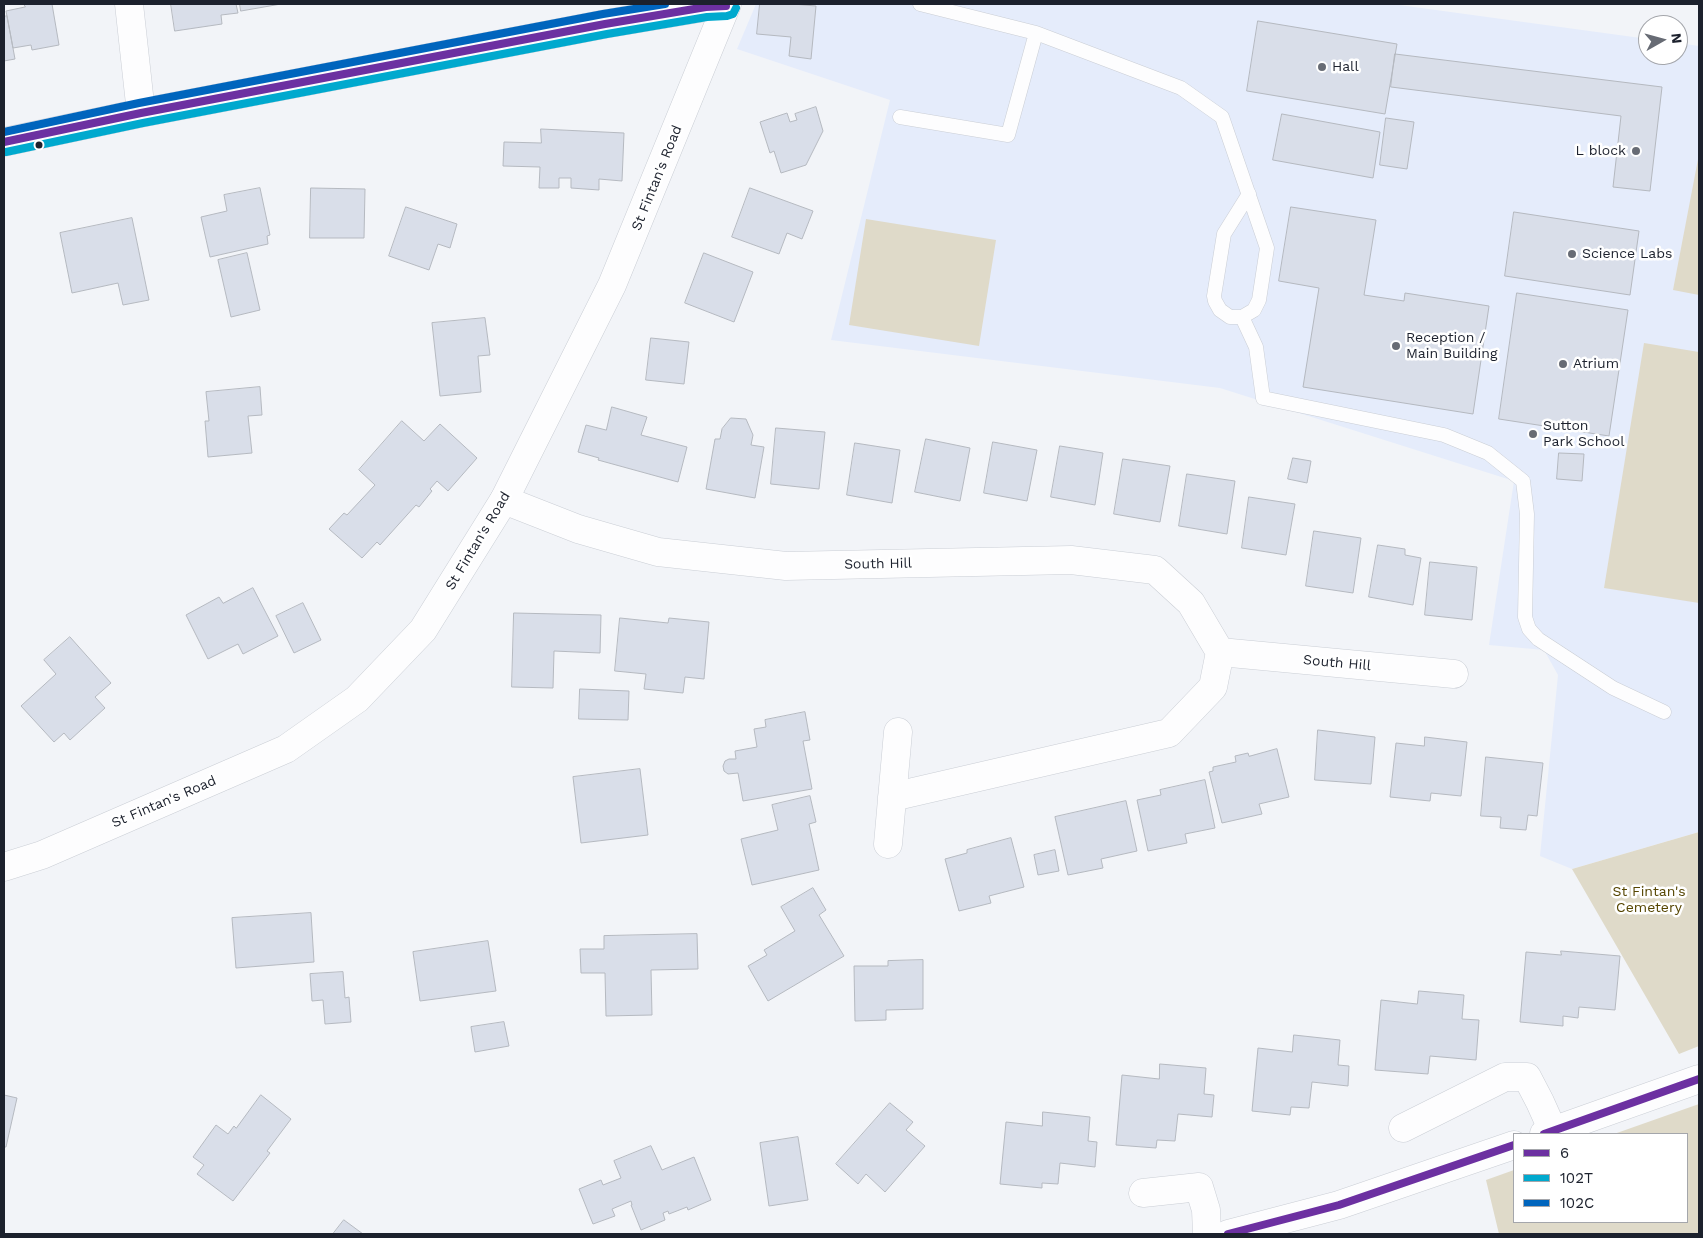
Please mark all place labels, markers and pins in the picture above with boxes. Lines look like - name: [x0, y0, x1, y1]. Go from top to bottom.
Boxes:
- place label: Hall: [1332, 59, 1359, 75]
- marker: Hall: [1316, 61, 1328, 73]
- unlabelled marker: [34, 140, 44, 150]
- place label: L block: [1576, 143, 1626, 159]
- marker: L block: [1630, 145, 1642, 157]
- place label: Science Labs: [1582, 246, 1672, 262]
- marker: Science Labs: [1566, 248, 1578, 260]
- place label: Reception / Main Building: [1406, 330, 1497, 362]
- marker: Reception / Main Building: [1390, 340, 1402, 352]
- place label: Atrium: [1573, 356, 1619, 372]
- marker: Atrium: [1557, 358, 1569, 370]
- place label: Sutton Park School: [1543, 418, 1624, 451]
- marker: Sutton Park School: [1527, 428, 1539, 440]

